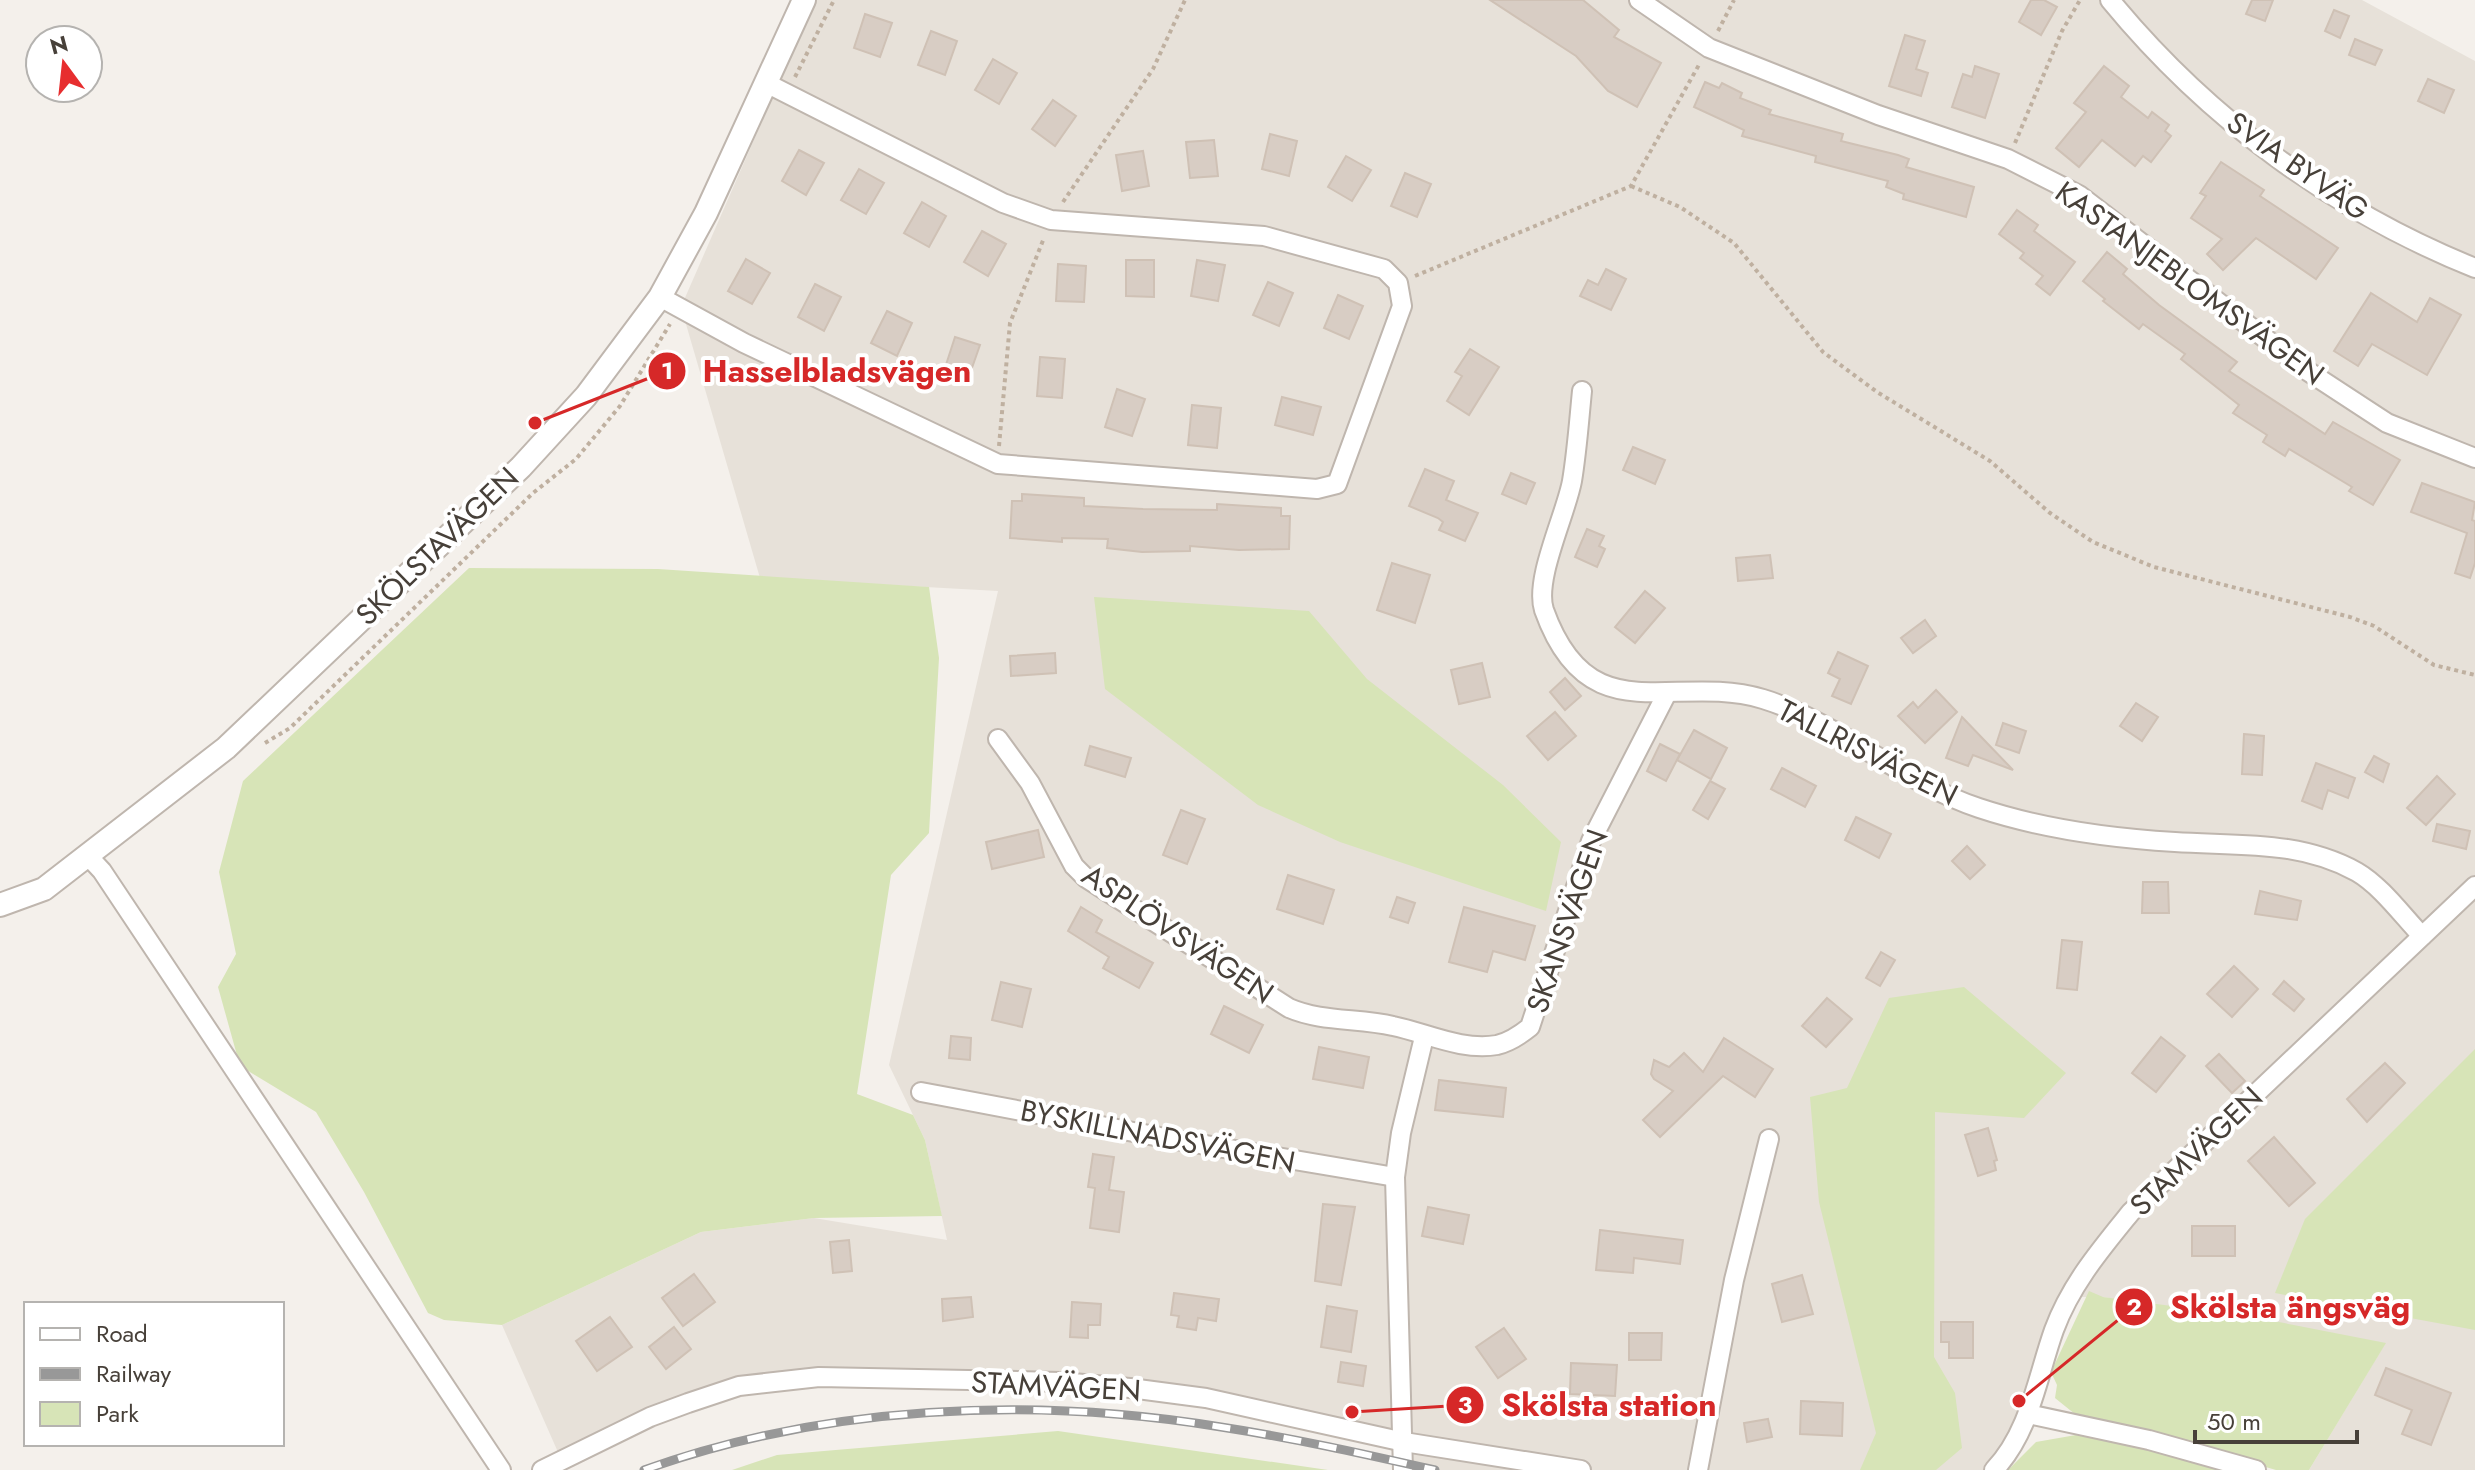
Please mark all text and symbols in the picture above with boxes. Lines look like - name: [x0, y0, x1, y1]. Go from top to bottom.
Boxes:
- north arrow: [24, 24, 104, 104]
- text: N: [46, 27, 71, 62]
- street label: SVIA BYVÄG: [2218, 101, 2378, 231]
- street label: KASTANJEBLOMSVÄGEN: [2047, 171, 2333, 395]
- callout: Hasselbladsvägen: [647, 343, 988, 399]
- text: Hasselbladsvägen: [703, 348, 971, 394]
- text: 1: [661, 353, 673, 388]
- street label: SKÖLSTAVÄGEN: [346, 457, 528, 635]
- street label: TALLRISVÄGEN: [1770, 688, 1966, 816]
- street label: SKANSVÄGEN: [1515, 823, 1619, 1019]
- street label: ASPLÖVSVÄGEN: [1074, 854, 1282, 1014]
- street label: STAMVÄGEN: [2120, 1076, 2272, 1226]
- street label: BYSKILLNADSVÄGEN: [1017, 1088, 1299, 1184]
- callout: Skölsta ängsväg: [2114, 1279, 2426, 1335]
- text: Skölsta ängsväg: [2170, 1284, 2410, 1330]
- text: 2: [2126, 1289, 2142, 1324]
- legend: [24, 1302, 284, 1446]
- text: Road: [96, 1316, 148, 1351]
- text: Railway: [96, 1356, 171, 1391]
- street label: STAMVÄGEN: [970, 1360, 1142, 1412]
- callout: Skölsta station: [1445, 1377, 1733, 1433]
- text: Skölsta station: [1501, 1382, 1717, 1428]
- text: 3: [1458, 1387, 1473, 1422]
- scale bar: [2195, 1394, 2357, 1444]
- text: Park: [96, 1396, 139, 1431]
- text: 50 m: [2207, 1404, 2261, 1439]

